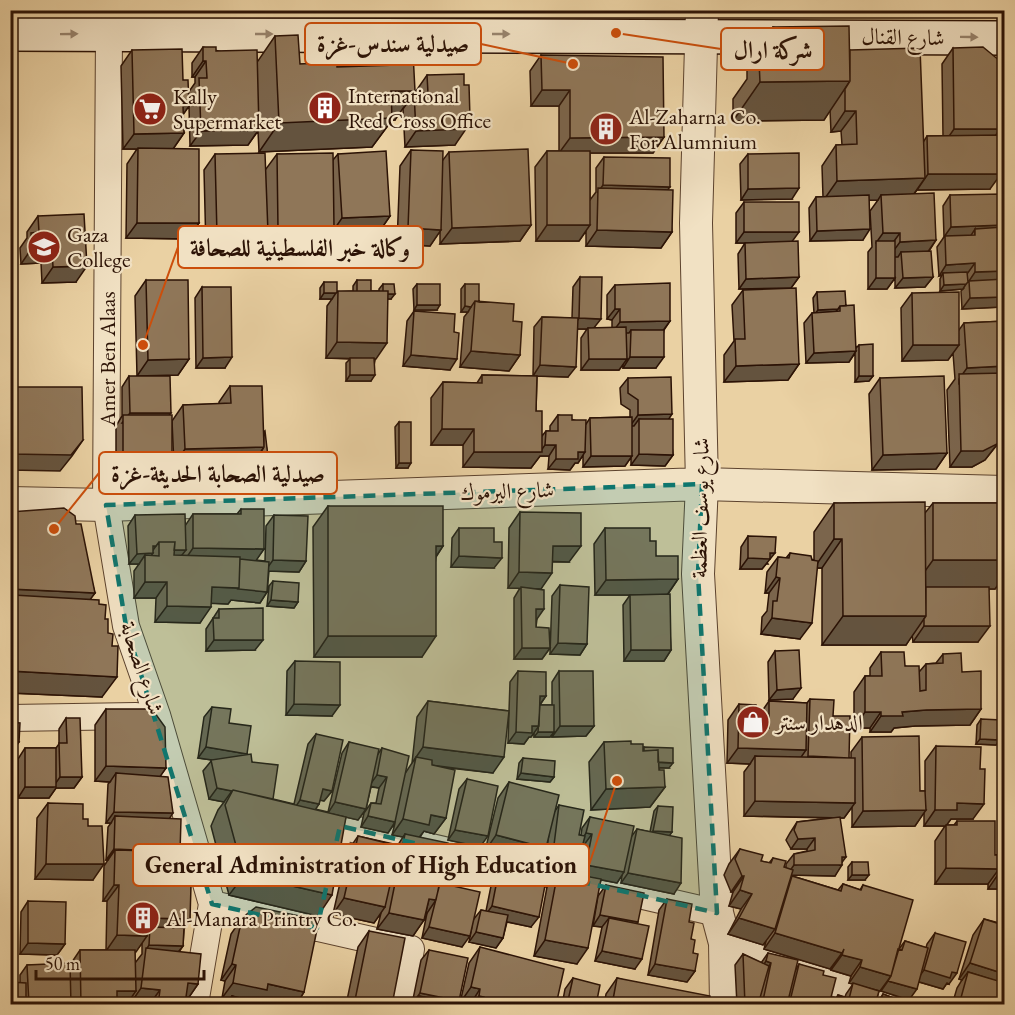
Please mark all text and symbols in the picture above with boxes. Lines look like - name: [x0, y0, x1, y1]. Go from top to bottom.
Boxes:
- street label: شارع القنال: [861, 22, 945, 56]
- callout: صيدلية سندس-غزة: [305, 23, 481, 65]
- text: صيدلية سندس-غزة: [317, 28, 469, 61]
- callout: شركة ارال: [721, 28, 824, 70]
- one-way arrow: [59, 29, 78, 39]
- one-way arrow: [254, 29, 273, 39]
- one-way arrow: [491, 29, 510, 39]
- one-way arrow: [959, 32, 978, 42]
- text: شركة ارال: [734, 34, 812, 66]
- place label: International Red Cross Office: [348, 81, 491, 135]
- place label: Kally Supermarket: [173, 82, 281, 136]
- building icon: International Red Cross Office: [307, 90, 343, 126]
- supermarket icon: Kally Supermarket: [132, 91, 168, 127]
- place label: Al-Zaharna Co. For Alumnium: [628, 102, 761, 156]
- building icon: Al-Zaharna Co. For Alumnium: [588, 111, 624, 147]
- place label: Gaza College: [67, 220, 131, 274]
- callout: وكالة خبر الفلسطينية للصحافة: [178, 226, 423, 268]
- school or university icon: Gaza College: [26, 229, 62, 265]
- text: وكالة خبر الفلسطينية للصحافة: [190, 232, 410, 263]
- street label: Amer Ben Alaas: [93, 291, 122, 428]
- street label: شارع يوسف العظمة: [684, 437, 720, 579]
- callout: صيدلية الصحابة الحديثة-غزة: [99, 452, 337, 494]
- text: صيدلية الصحابة الحديثة-غزة: [111, 458, 325, 491]
- street label: شارع اليرموك: [460, 475, 555, 511]
- street label: شارع الصحابة: [110, 618, 171, 720]
- shop icon: الدهدار سنتر: [735, 704, 771, 740]
- place label: الدهدار سنتر: [774, 708, 863, 737]
- callout: General Administration of High Education: [133, 844, 589, 886]
- text: General Administration of High Education: [145, 849, 577, 881]
- building icon: Al-Manara Printry Co.: [125, 900, 161, 936]
- place label: Al-Manara Printry Co.: [165, 904, 357, 933]
- scale bar: [36, 943, 204, 981]
- text: 50 m: [45, 952, 80, 975]

